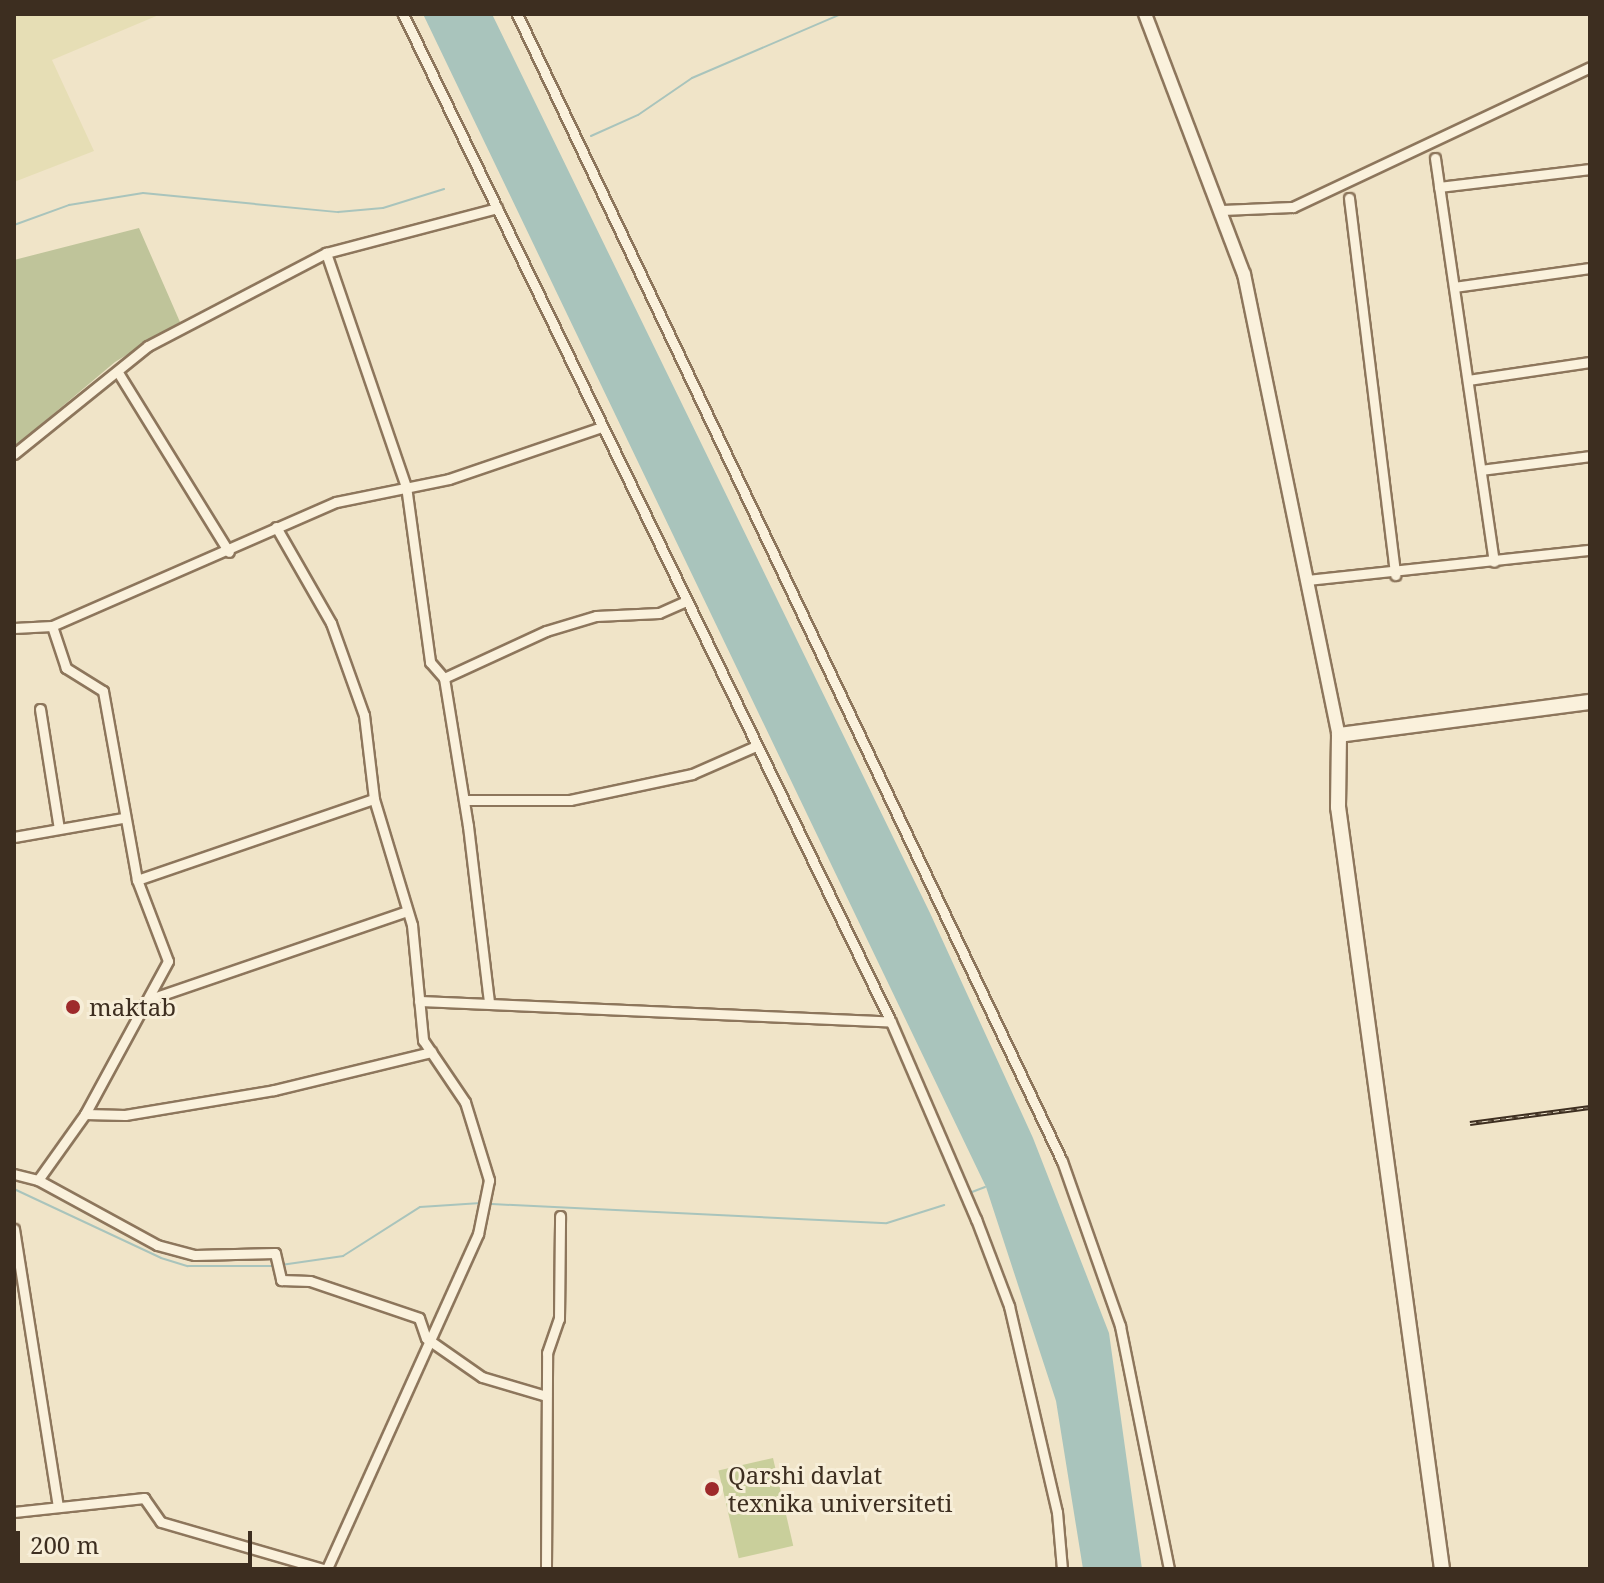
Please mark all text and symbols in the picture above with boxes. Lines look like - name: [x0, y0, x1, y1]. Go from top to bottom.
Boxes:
- place label: maktab: [89, 993, 176, 1021]
- marker: maktab: [64, 998, 82, 1016]
- place label: Qarshi davlat texnika universiteti: [728, 1461, 952, 1517]
- marker: Qarshi davlat texnika universiteti: [703, 1480, 721, 1498]
- scale bar: [20, 1515, 256, 1565]
- text: 200 m: [30, 1528, 99, 1561]

